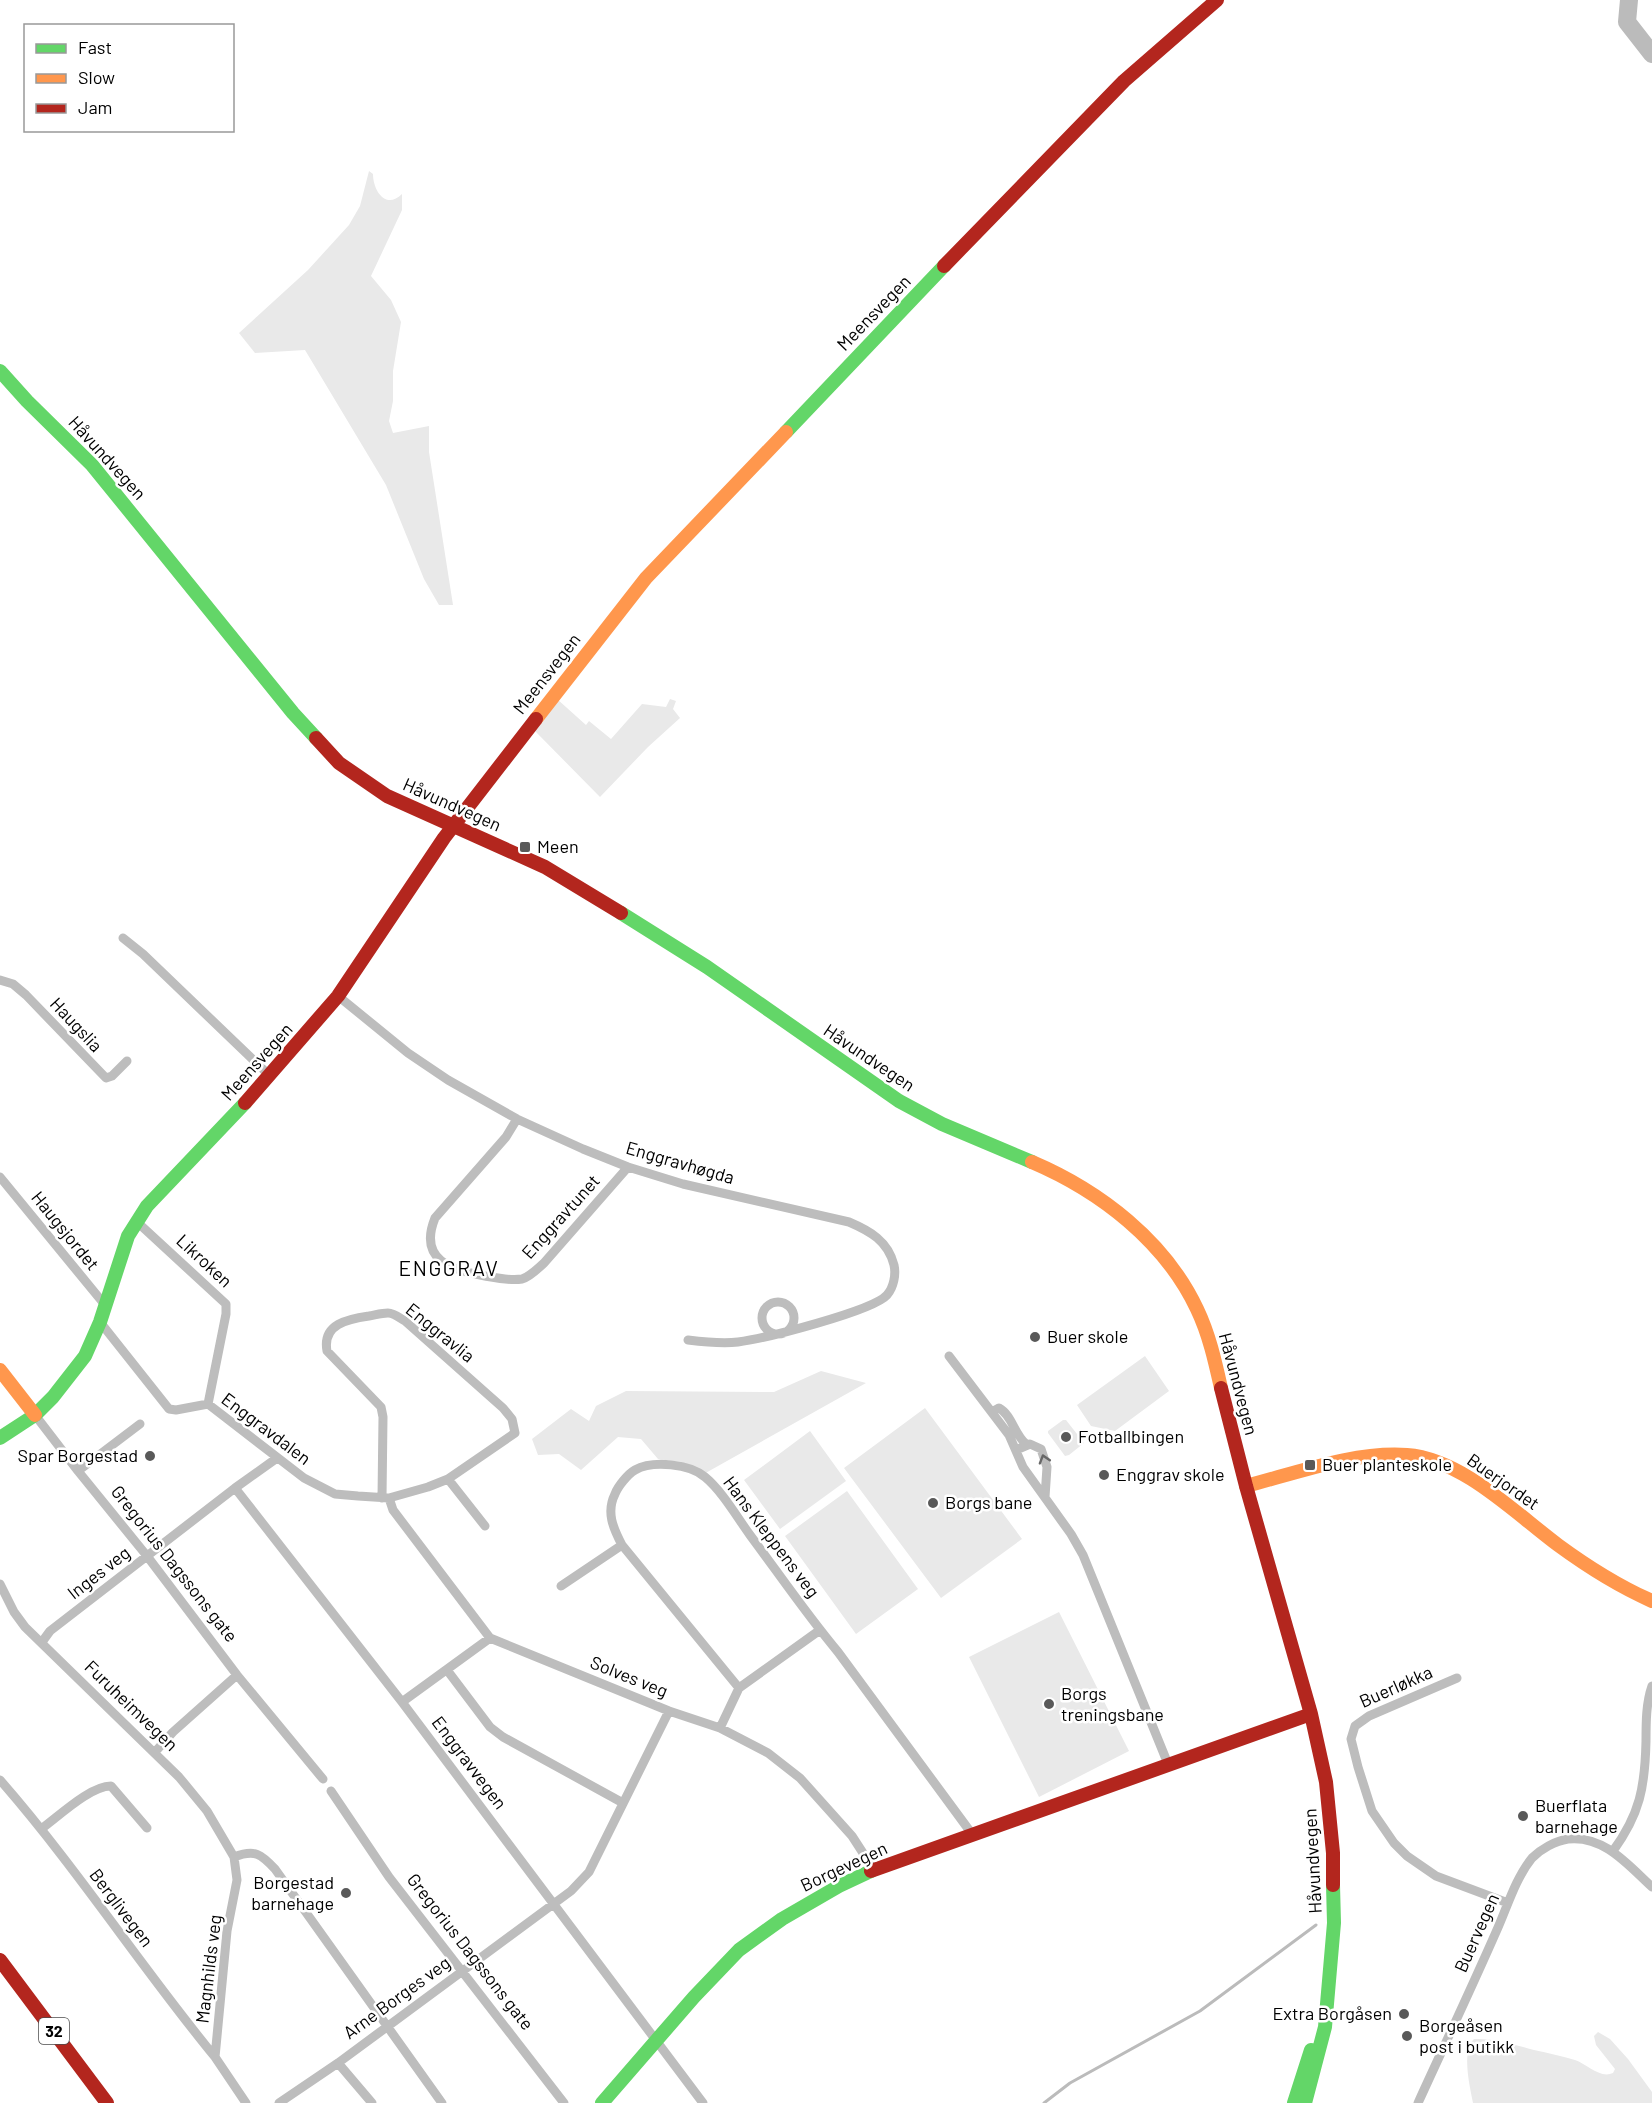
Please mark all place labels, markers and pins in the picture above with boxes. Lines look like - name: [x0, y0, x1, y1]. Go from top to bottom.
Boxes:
- place label: Meen: [537, 835, 579, 857]
- marker: Meen: [518, 840, 532, 854]
- place label: Buer skole: [1047, 1325, 1128, 1347]
- marker: Buer skole: [1028, 1330, 1042, 1344]
- place label: Fotballbingen: [1078, 1425, 1184, 1447]
- marker: Fotballbingen: [1059, 1430, 1073, 1444]
- place label: Spar Borgestad: [17, 1444, 138, 1466]
- marker: Spar Borgestad: [143, 1449, 157, 1463]
- place label: Buer planteskole: [1322, 1453, 1452, 1475]
- marker: Buer planteskole: [1303, 1458, 1317, 1472]
- place label: Enggrav skole: [1116, 1463, 1225, 1485]
- marker: Enggrav skole: [1097, 1468, 1111, 1482]
- place label: Borgs bane: [945, 1491, 1032, 1513]
- marker: Borgs bane: [926, 1496, 940, 1510]
- place label: Borgs treningsbane: [1061, 1682, 1164, 1725]
- marker: Borgs treningsbane: [1042, 1697, 1056, 1711]
- place label: Buerflata barnehage: [1535, 1794, 1618, 1837]
- marker: Buerflata barnehage: [1516, 1809, 1530, 1823]
- place label: Borgestad barnehage: [251, 1871, 334, 1914]
- marker: Borgestad barnehage: [339, 1886, 353, 1900]
- place label: Extra Borgåsen: [1272, 2002, 1392, 2024]
- marker: Extra Borgåsen: [1397, 2007, 1411, 2021]
- place label: Borgeåsen post i butikk: [1419, 2014, 1514, 2057]
- marker: Borgeåsen post i butikk: [1400, 2029, 1414, 2043]

